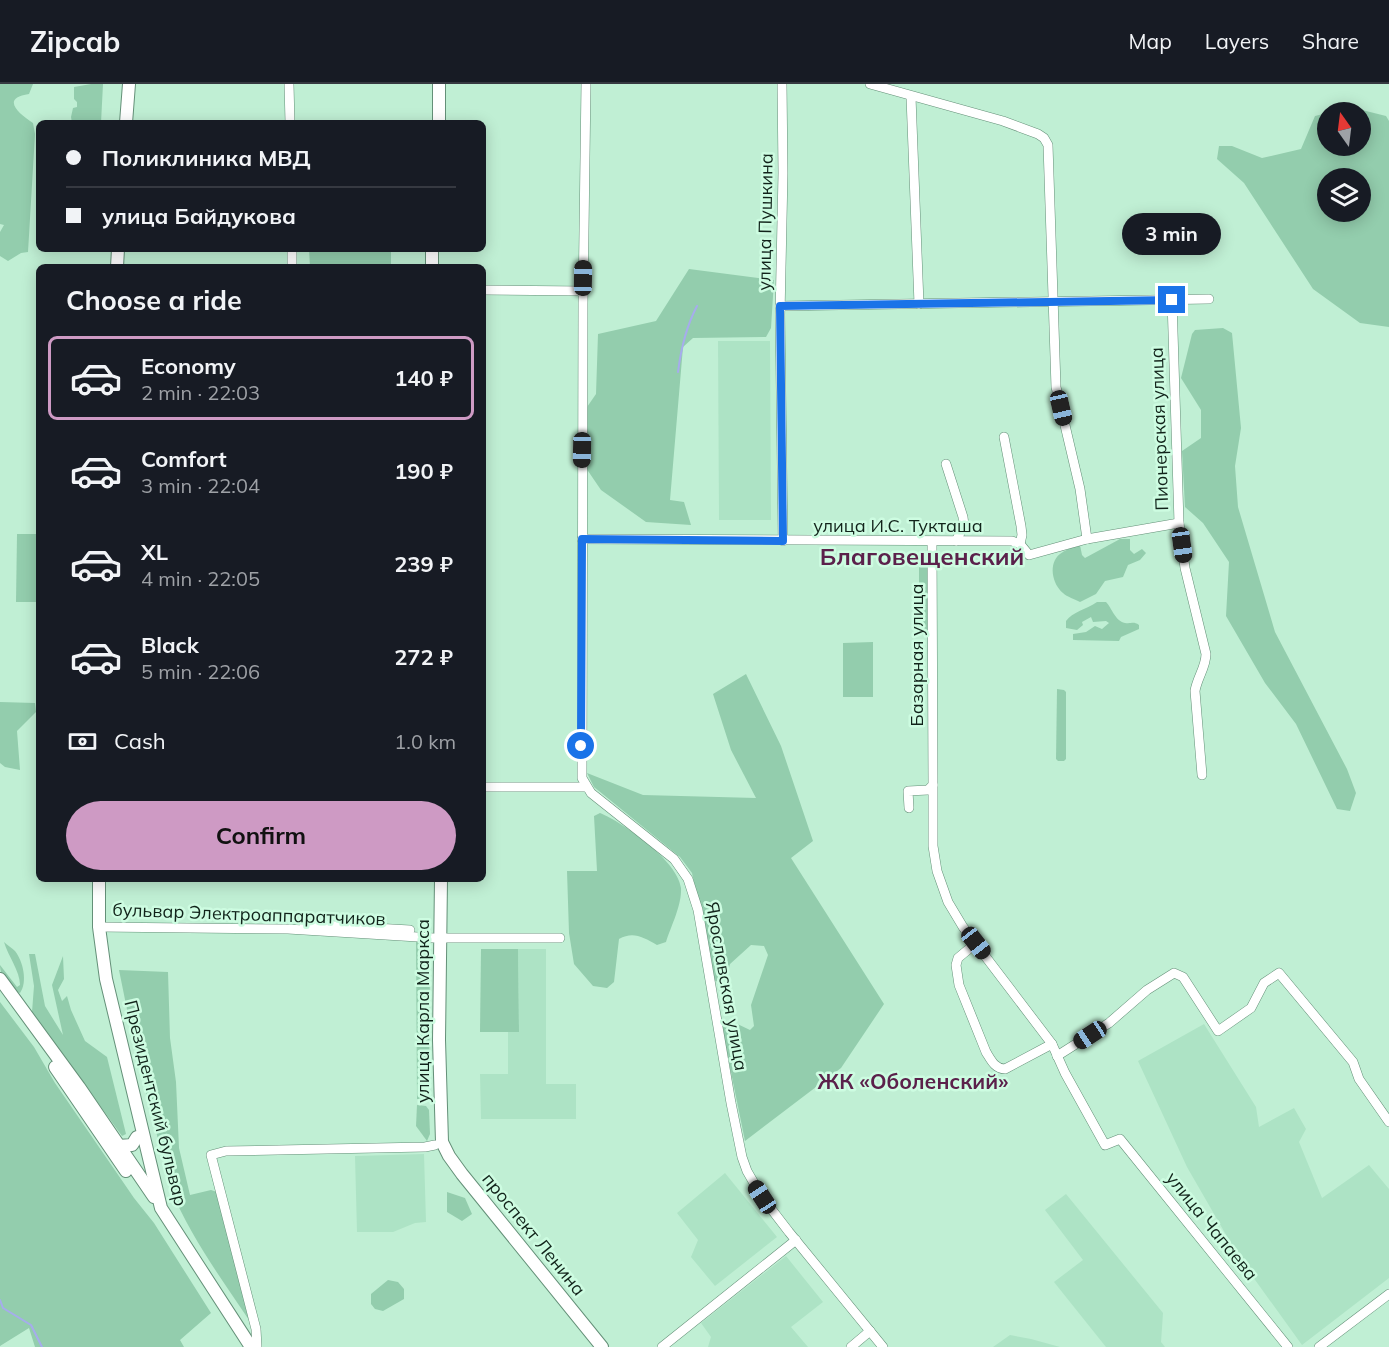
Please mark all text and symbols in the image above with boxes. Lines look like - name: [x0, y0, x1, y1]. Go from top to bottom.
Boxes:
- text: Zipcab: [30, 24, 120, 59]
- text: Map: [1129, 28, 1172, 54]
- text: Layers: [1205, 28, 1269, 54]
- text: Share: [1302, 28, 1359, 54]
- north arrow: [1317, 102, 1371, 156]
- map controls: [1317, 102, 1371, 222]
- text: Поликлиника МВД: [102, 144, 311, 172]
- street label: улица Пушкина: [752, 153, 778, 291]
- button: layers: [1317, 168, 1371, 222]
- text: улица Байдукова: [102, 202, 296, 230]
- callout: 3 min: [1122, 213, 1222, 255]
- text: 3 min: [1145, 221, 1198, 246]
- car: [574, 260, 592, 296]
- text: Choose a ride: [66, 283, 242, 317]
- route end: [1158, 286, 1185, 313]
- street label: Пионерская улица: [1145, 347, 1173, 511]
- icon: car: [69, 351, 123, 405]
- text: Economy: [141, 352, 236, 380]
- text: 140 ₽: [394, 364, 453, 392]
- text: 2 min · 22:03: [141, 380, 260, 405]
- car: [1048, 388, 1074, 428]
- car: [573, 432, 591, 468]
- icon: car: [69, 444, 123, 498]
- text: Comfort: [141, 445, 227, 473]
- text: 190 ₽: [394, 457, 453, 485]
- text: 3 min · 22:04: [141, 473, 260, 498]
- street label: улица И.С. Тукташа: [813, 514, 983, 537]
- car: [1171, 526, 1193, 564]
- icon: car: [69, 537, 123, 591]
- text: XL: [141, 538, 168, 566]
- district label: Благовещенский: [820, 541, 1024, 571]
- text: 239 ₽: [394, 550, 453, 578]
- text: 4 min · 22:05: [141, 566, 260, 591]
- street label: Базарная улица: [905, 583, 928, 727]
- icon: car: [69, 630, 123, 684]
- text: Black: [141, 631, 199, 659]
- text: 272 ₽: [394, 643, 453, 671]
- text: 5 min · 22:06: [141, 659, 260, 684]
- icon: cash: [66, 725, 99, 758]
- text: Cash: [114, 727, 166, 755]
- text: 1.0 km: [394, 729, 456, 754]
- route start: [567, 732, 594, 759]
- button: Confirm: [66, 801, 456, 870]
- street label: бульвар Электроаппаратчиков: [112, 898, 386, 930]
- street label: Ярославская улица: [701, 900, 753, 1072]
- street label: улица Карла Маркса: [411, 919, 434, 1103]
- car: [958, 923, 994, 963]
- street label: Президентский бульвар: [119, 998, 193, 1208]
- car: [1070, 1018, 1110, 1052]
- district label: ЖК «Оболенский»: [817, 1068, 1009, 1094]
- street label: улица Чапаева: [1161, 1167, 1263, 1285]
- street label: проспект Ленина: [477, 1168, 591, 1300]
- car: [745, 1177, 779, 1217]

